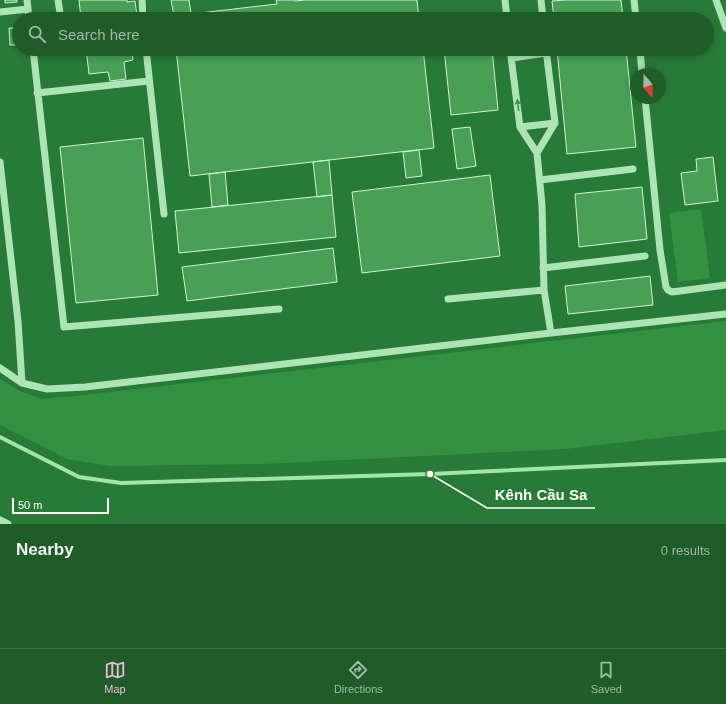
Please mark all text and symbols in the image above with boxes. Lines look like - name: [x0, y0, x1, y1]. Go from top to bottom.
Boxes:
- search box: [12, 12, 714, 56]
- icon: search: [26, 23, 48, 45]
- text: Search here: [58, 26, 140, 43]
- north arrow: [630, 68, 666, 104]
- one-way arrow: [515, 99, 521, 111]
- callout: Kênh Cầu Sa: [487, 481, 595, 508]
- text: Kênh Cầu Sa: [495, 486, 588, 503]
- scale bar: [12, 496, 109, 515]
- text: 50 m: [18, 499, 42, 511]
- text: Nearby: [16, 540, 74, 559]
- text: 0 results: [661, 543, 710, 558]
- tab: Map: [104, 659, 126, 695]
- tab: Directions: [334, 659, 383, 695]
- tab: Saved: [591, 659, 622, 695]

